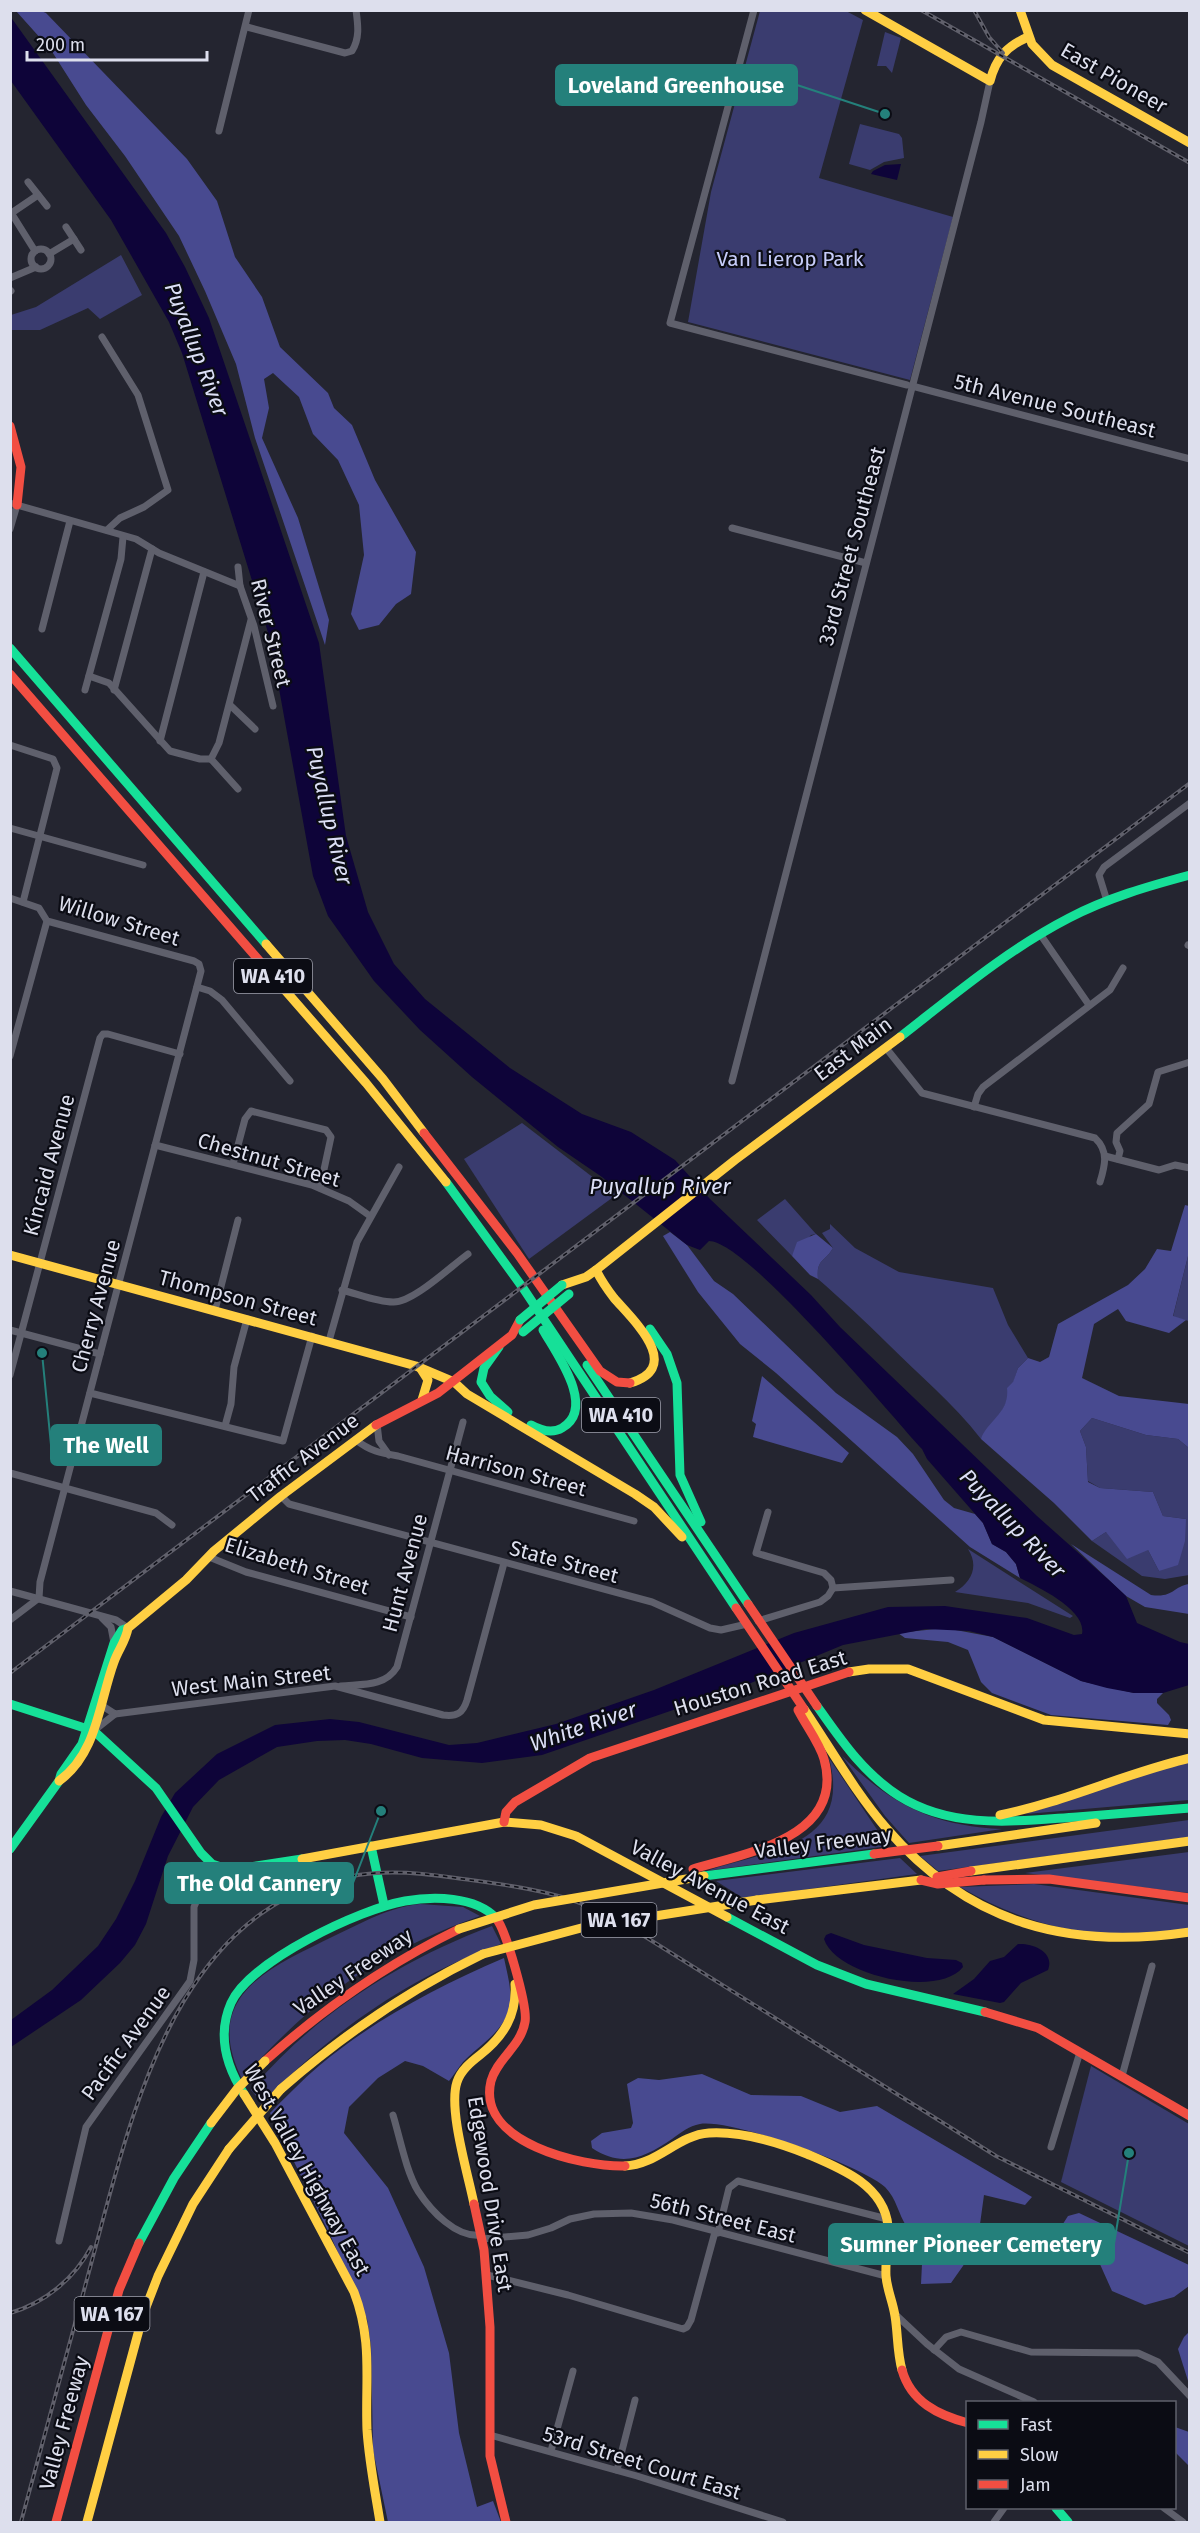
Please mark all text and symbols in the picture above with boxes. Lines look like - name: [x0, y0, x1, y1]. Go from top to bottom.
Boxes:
- scale bar: [27, 24, 207, 62]
- text: 200 m: [36, 34, 85, 56]
- street label: East Pioneer: [1056, 37, 1172, 119]
- callout: Loveland Greenhouse: [556, 65, 797, 105]
- text: Loveland Greenhouse: [568, 72, 784, 99]
- park label: Van Lierop Park: [716, 246, 864, 272]
- water label: Puyallup River: [159, 278, 235, 421]
- street label: 5th Avenue Southeast: [952, 368, 1159, 444]
- street label: 33rd Street Southeast: [813, 443, 891, 648]
- street label: River Street: [245, 576, 297, 690]
- water label: Puyallup River: [300, 743, 359, 888]
- street label: Willow Street: [55, 890, 183, 952]
- road number: WA 410: [234, 959, 312, 993]
- street label: East Main: [809, 1011, 897, 1087]
- street label: Kincaid Avenue: [18, 1091, 80, 1239]
- street label: Chestnut Street: [195, 1127, 344, 1193]
- water label: Puyallup River: [589, 1173, 731, 1200]
- street label: Cherry Avenue: [66, 1236, 126, 1376]
- street label: Thompson Street: [156, 1264, 320, 1332]
- road number: WA 410: [582, 1398, 660, 1432]
- street label: Traffic Avenue: [242, 1407, 364, 1509]
- callout: The Well: [51, 1425, 161, 1465]
- text: The Well: [63, 1432, 149, 1459]
- street label: Harrison Street: [443, 1440, 590, 1502]
- water label: Puyallup River: [954, 1463, 1072, 1584]
- street label: Hunt Avenue: [377, 1511, 433, 1635]
- street label: Elizabeth Street: [222, 1532, 373, 1600]
- street label: State Street: [507, 1535, 622, 1589]
- street label: Houston Road East: [670, 1644, 850, 1722]
- street label: West Main Street: [170, 1660, 332, 1702]
- water label: White River: [526, 1695, 641, 1757]
- street label: Valley Freeway: [753, 1822, 894, 1864]
- street label: Valley Avenue East: [626, 1834, 794, 1940]
- callout: The Old Cannery: [165, 1863, 353, 1903]
- text: The Old Cannery: [177, 1870, 342, 1897]
- road number: WA 167: [582, 1903, 656, 1937]
- street label: Valley Freeway: [289, 1922, 418, 2021]
- street label: Pacific Avenue: [76, 1980, 176, 2106]
- street label: West Valley Highway East: [238, 2060, 376, 2281]
- street label: Edgewood Drive East: [462, 2094, 518, 2294]
- street label: 56th Street East: [647, 2187, 799, 2249]
- callout: Sumner Pioneer Cemetery: [829, 2224, 1114, 2264]
- text: Sumner Pioneer Cemetery: [840, 2231, 1102, 2258]
- road number: WA 167: [74, 2297, 150, 2331]
- street label: Valley Freeway: [34, 2352, 95, 2493]
- legend: [966, 2401, 1176, 2509]
- text: Fast: [1020, 2414, 1053, 2436]
- street label: 53rd Street Court East: [540, 2421, 745, 2506]
- text: Slow: [1020, 2444, 1059, 2466]
- text: Jam: [1020, 2474, 1051, 2496]

